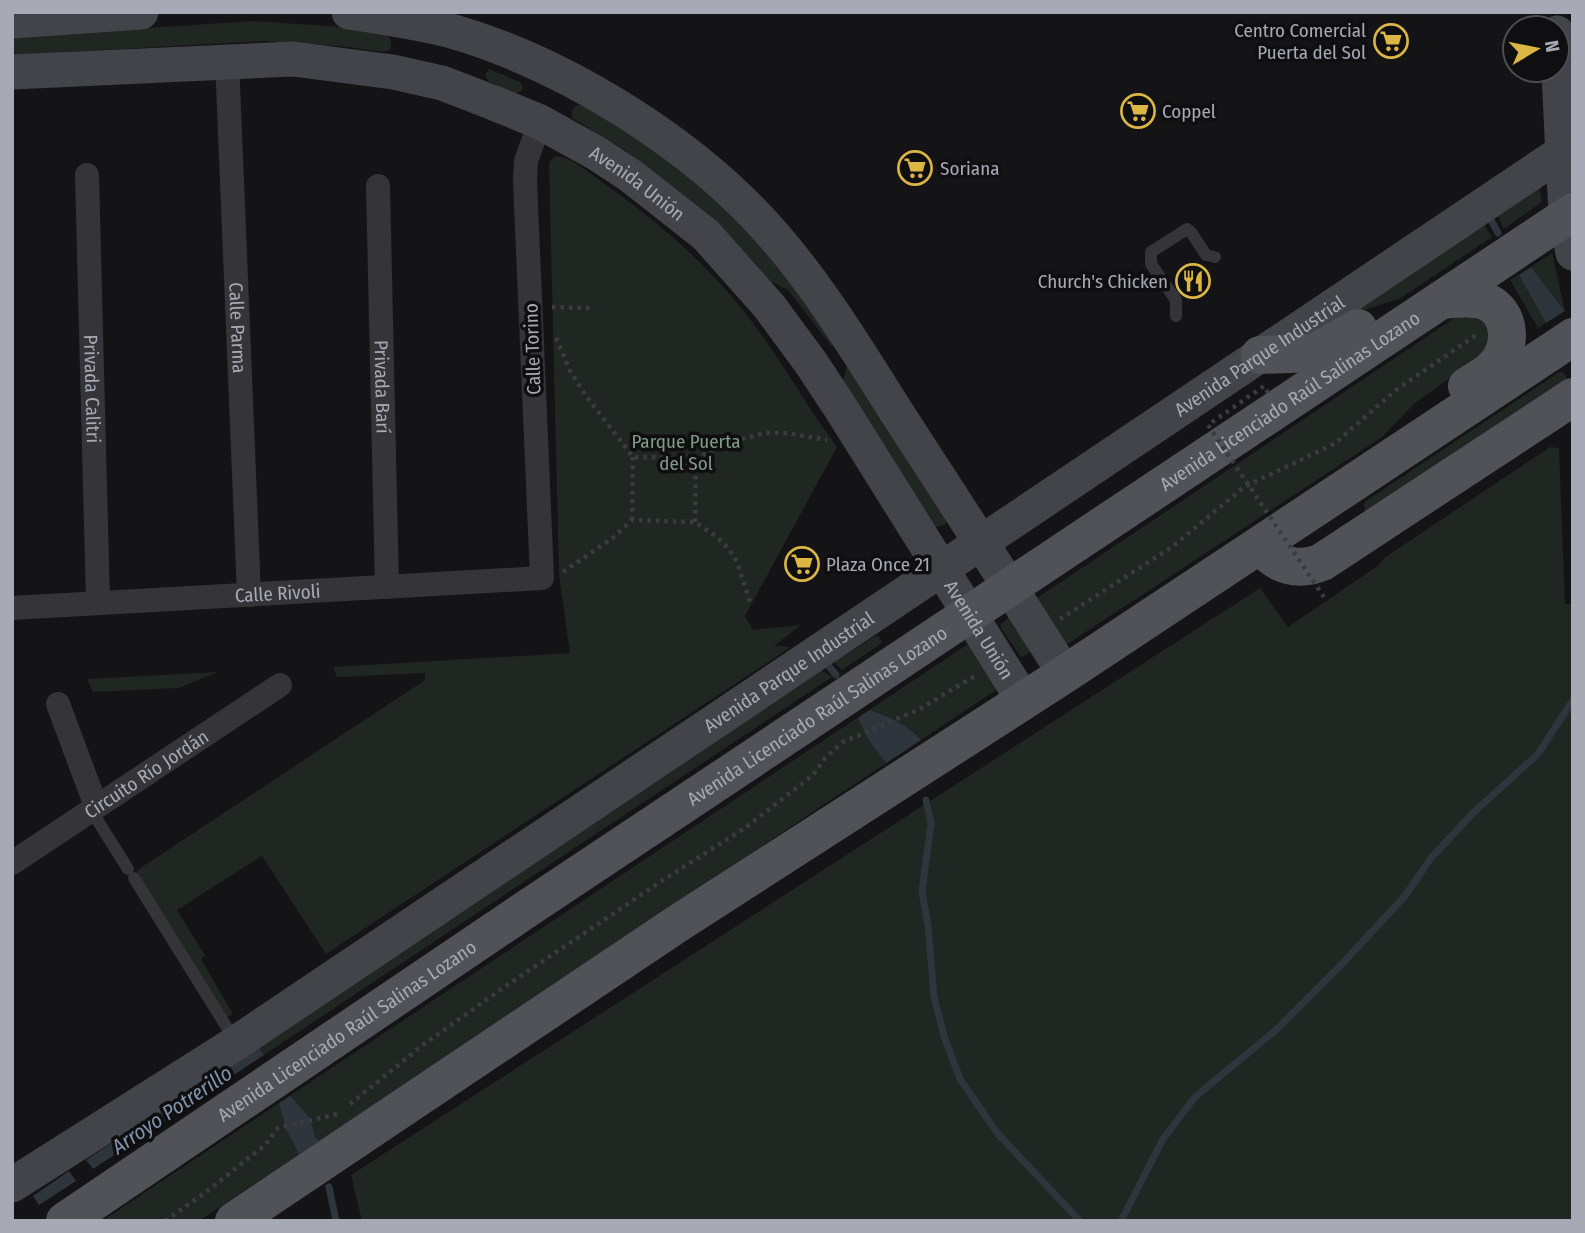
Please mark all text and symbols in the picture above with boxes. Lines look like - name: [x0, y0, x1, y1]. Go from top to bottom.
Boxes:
- north arrow: [1501, 14, 1571, 84]
- place label: Centro Comercial Puerta del Sol: [1234, 19, 1366, 64]
- supermarket icon: Centro Comercial Puerta del Sol: [1372, 22, 1410, 60]
- text: N: [1540, 39, 1565, 54]
- supermarket icon: Coppel: [1119, 92, 1157, 130]
- place label: Coppel: [1162, 100, 1216, 123]
- street label: Avenida Unión: [586, 141, 689, 226]
- supermarket icon: Soriana: [896, 149, 934, 187]
- place label: Soriana: [940, 157, 999, 180]
- restaurant icon: Church's Chicken: [1174, 262, 1212, 300]
- place label: Church's Chicken: [1038, 270, 1168, 293]
- street label: Calle Parma: [224, 282, 251, 374]
- street label: Avenida Parque Industrial: [1170, 291, 1349, 421]
- street label: Calle Torino: [519, 303, 546, 395]
- street label: Avenida Licenciado Raúl Salinas Lozano: [1156, 306, 1424, 496]
- street label: Privada Calitri: [79, 334, 105, 444]
- street label: Privada Barí: [369, 340, 395, 434]
- park label: Parque Puerta del Sol: [631, 430, 741, 475]
- supermarket icon: Plaza Once 21: [783, 545, 821, 583]
- place label: Plaza Once 21: [826, 553, 930, 576]
- street label: Avenida Unión: [939, 576, 1018, 684]
- street label: Calle Rivoli: [234, 580, 321, 607]
- street label: Avenida Parque Industrial: [700, 607, 878, 737]
- street label: Avenida Licenciado Raúl Salinas Lozano: [683, 621, 952, 811]
- street label: Circuito Río Jordán: [80, 725, 213, 824]
- street label: Avenida Licenciado Raúl Salinas Lozano: [213, 935, 481, 1127]
- water label: Arroyo Potrerillo: [106, 1060, 237, 1160]

